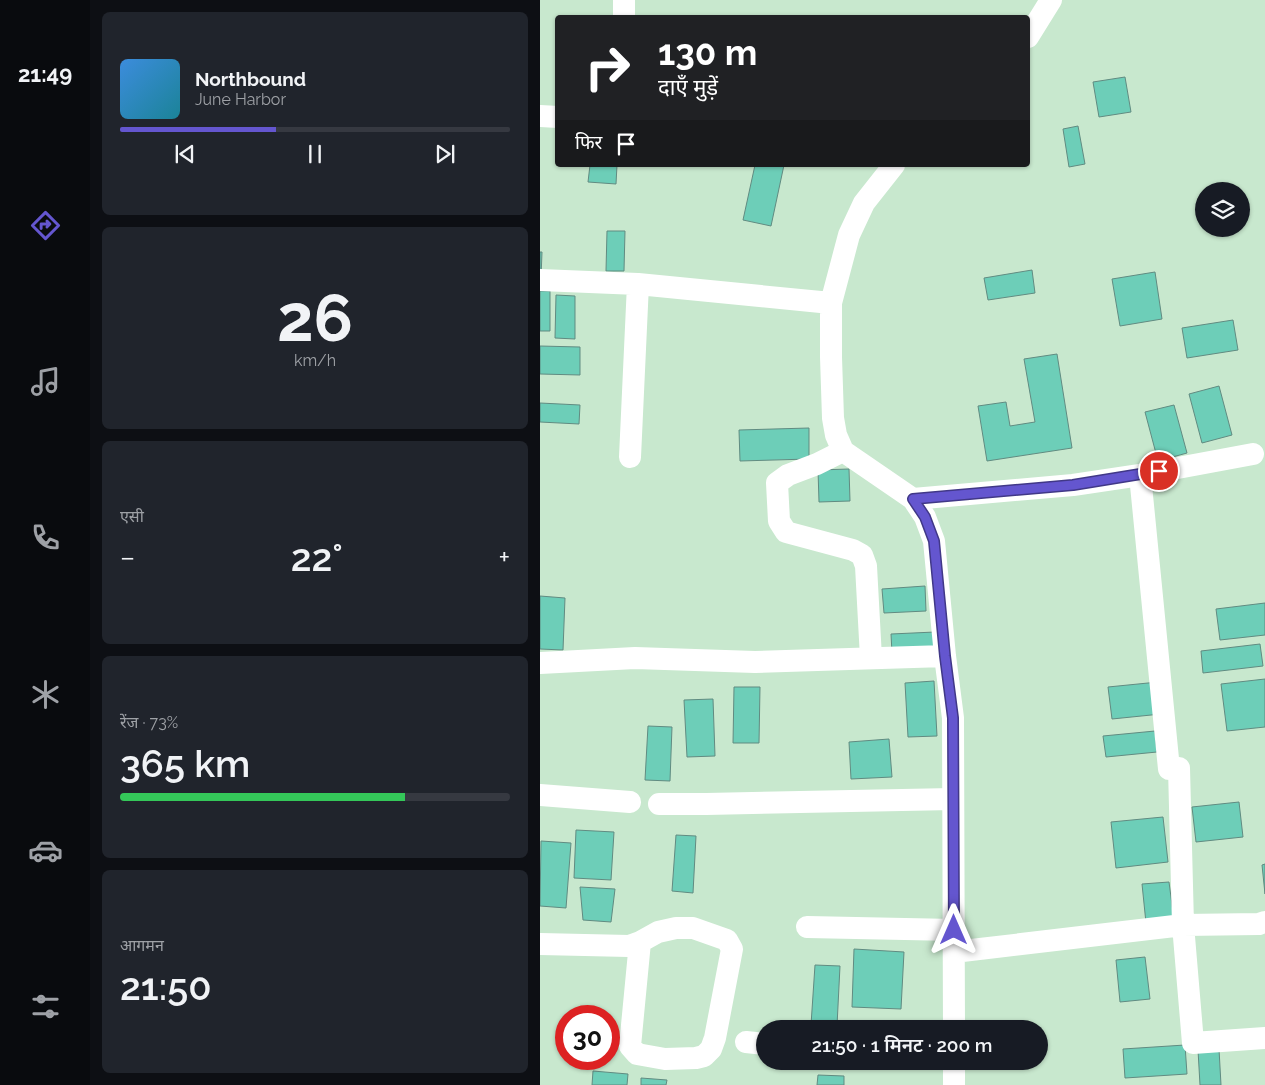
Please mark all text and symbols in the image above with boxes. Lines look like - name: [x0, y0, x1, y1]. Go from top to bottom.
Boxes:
- text: 130 m: [658, 32, 757, 73]
- icon: right: [575, 35, 640, 100]
- text: 21:49: [18, 61, 72, 87]
- text: Northbound: [195, 68, 306, 90]
- text: दाएँ मुड़ें: [658, 74, 718, 100]
- text: June Harbor: [195, 90, 286, 109]
- icon: arrive: [612, 130, 640, 158]
- text: फिर: [575, 131, 602, 153]
- icon: previous: [171, 140, 199, 168]
- icon: pause: [301, 140, 329, 168]
- icon: next: [431, 140, 459, 168]
- map controls: [1195, 182, 1250, 237]
- button: layers: [1195, 182, 1250, 237]
- icon: directions: [28, 208, 63, 243]
- text: 26: [277, 280, 353, 356]
- text: km/h: [294, 351, 336, 370]
- icon: music: [28, 364, 63, 399]
- pin: [1138, 450, 1180, 492]
- icon: arrive: [1145, 457, 1173, 485]
- text: एसी: [120, 507, 144, 526]
- icon: phone: [28, 520, 63, 555]
- text: 22°: [291, 535, 343, 580]
- text: −: [120, 541, 135, 574]
- text: +: [498, 541, 510, 574]
- icon: climate: [28, 677, 63, 712]
- text: रेंज · 73%: [120, 713, 178, 732]
- text: 365 km: [120, 741, 250, 786]
- icon: car: [28, 833, 63, 868]
- position arrow: [927, 903, 979, 955]
- text: आगमन: [120, 936, 164, 955]
- text: 21:50: [120, 964, 212, 1009]
- icon: filters: [28, 989, 63, 1024]
- speed limit sign: 30: [555, 1005, 620, 1070]
- text: 21:50 · 1 मिनट · 200 m: [812, 1034, 992, 1056]

